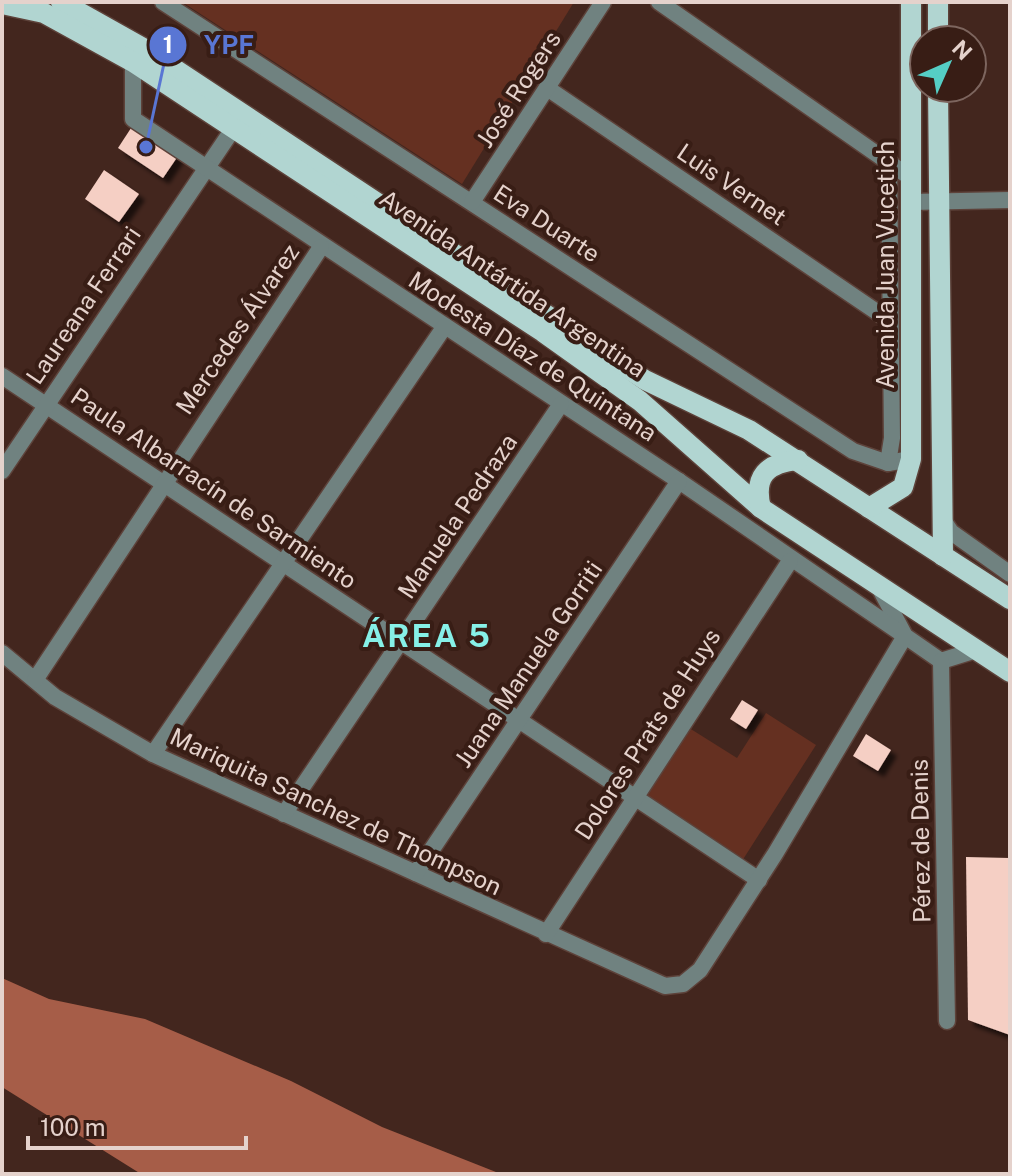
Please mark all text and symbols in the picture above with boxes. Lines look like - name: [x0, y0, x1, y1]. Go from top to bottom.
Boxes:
- callout: YPF: [148, 20, 270, 70]
- north arrow: [908, 24, 988, 104]
- street label: José Rogers: [470, 26, 566, 152]
- text: YPF: [204, 29, 254, 60]
- text: 1: [163, 30, 173, 58]
- text: N: [947, 35, 977, 65]
- street label: Luis Vernet: [672, 137, 792, 231]
- street label: Avenida Juan Vucetich: [871, 141, 899, 389]
- street label: Eva Duarte: [489, 178, 605, 268]
- street label: Avenida Antártida Argentina: [375, 183, 651, 383]
- street label: Laureana Ferrari: [20, 221, 146, 389]
- street label: Mercedes Álvarez: [170, 239, 304, 419]
- street label: Modesta Díaz de Quintana: [404, 265, 662, 447]
- street label: Paula Albarracín de Sarmiento: [66, 382, 362, 594]
- street label: Manuela Pedraza: [392, 428, 522, 604]
- street label: Juana Manuela Gorriti: [449, 556, 607, 772]
- district label: ÁREA 5: [362, 617, 492, 654]
- street label: Dolores Prats de Huys: [568, 623, 726, 845]
- street label: Mariquita Sanchez de Thompson: [166, 722, 506, 900]
- street label: Pérez de Denis: [905, 759, 935, 923]
- scale bar: [28, 1100, 246, 1150]
- text: 100 m: [40, 1113, 106, 1141]

